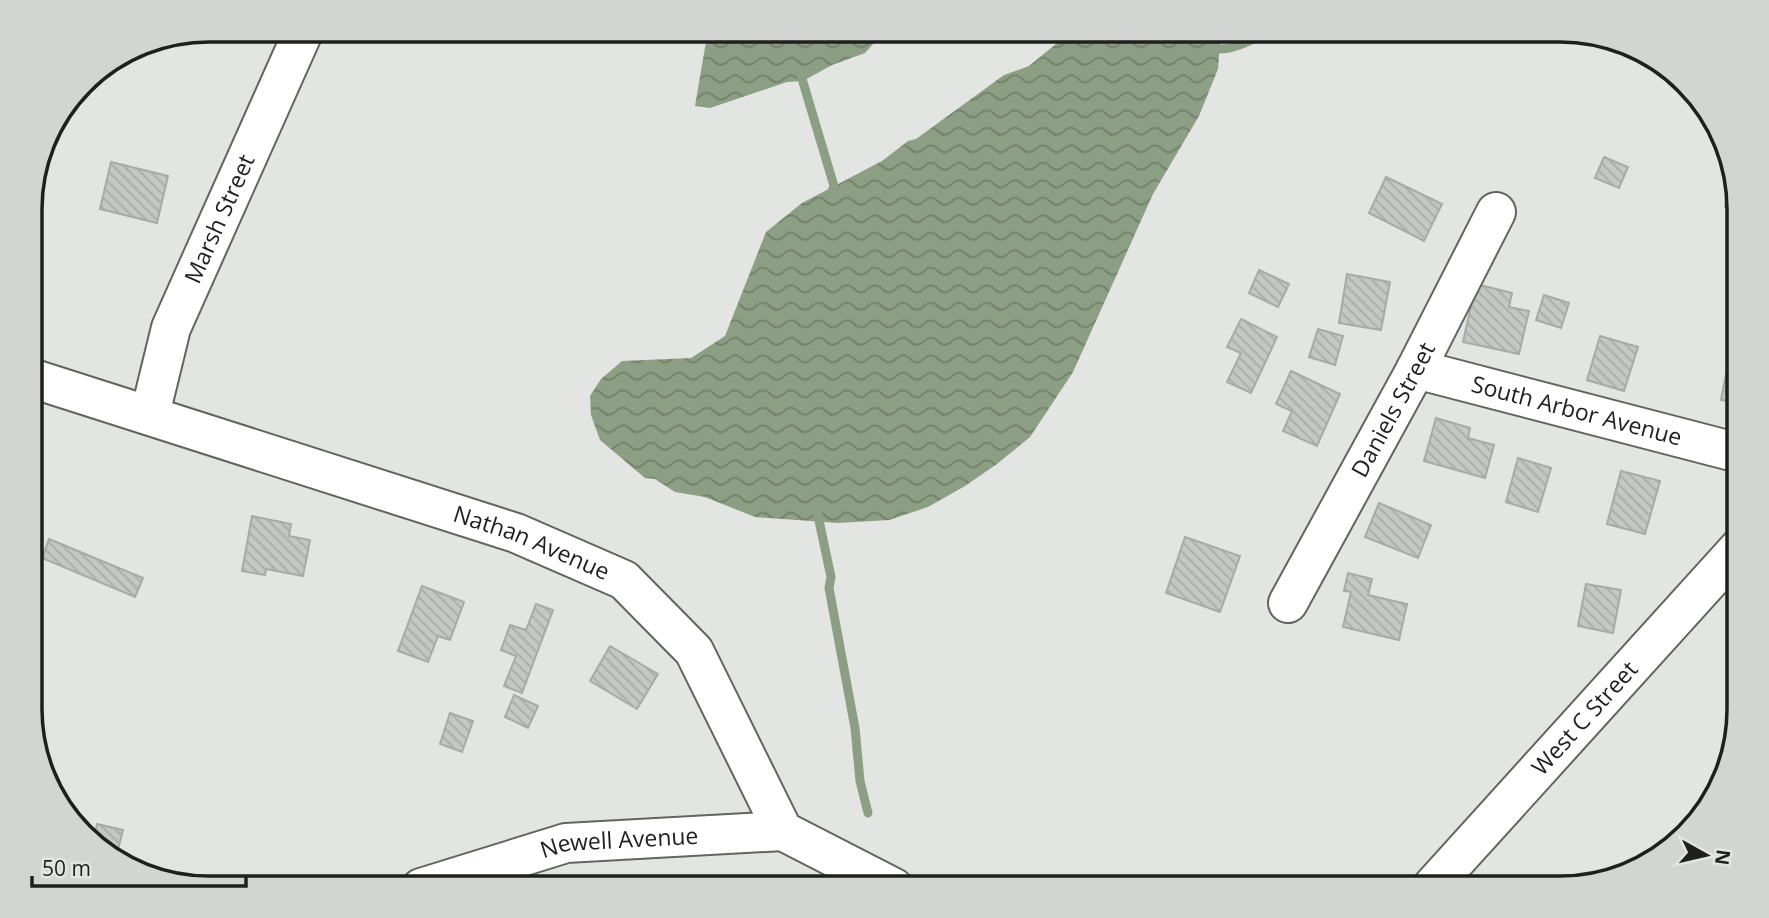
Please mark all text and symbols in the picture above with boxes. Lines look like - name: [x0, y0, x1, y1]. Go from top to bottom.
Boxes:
- street label: Marsh Street: [176, 149, 262, 288]
- street label: Daniels Street: [1343, 336, 1442, 483]
- street label: South Arbor Avenue: [1468, 367, 1686, 453]
- street label: Nathan Avenue: [450, 497, 615, 587]
- street label: West C Street: [1524, 653, 1644, 782]
- street label: Newell Avenue: [536, 819, 699, 865]
- north arrow: [1671, 820, 1741, 890]
- scale bar: [32, 844, 245, 888]
- text: N: [1709, 848, 1737, 867]
- text: 50 m: [42, 854, 91, 882]

